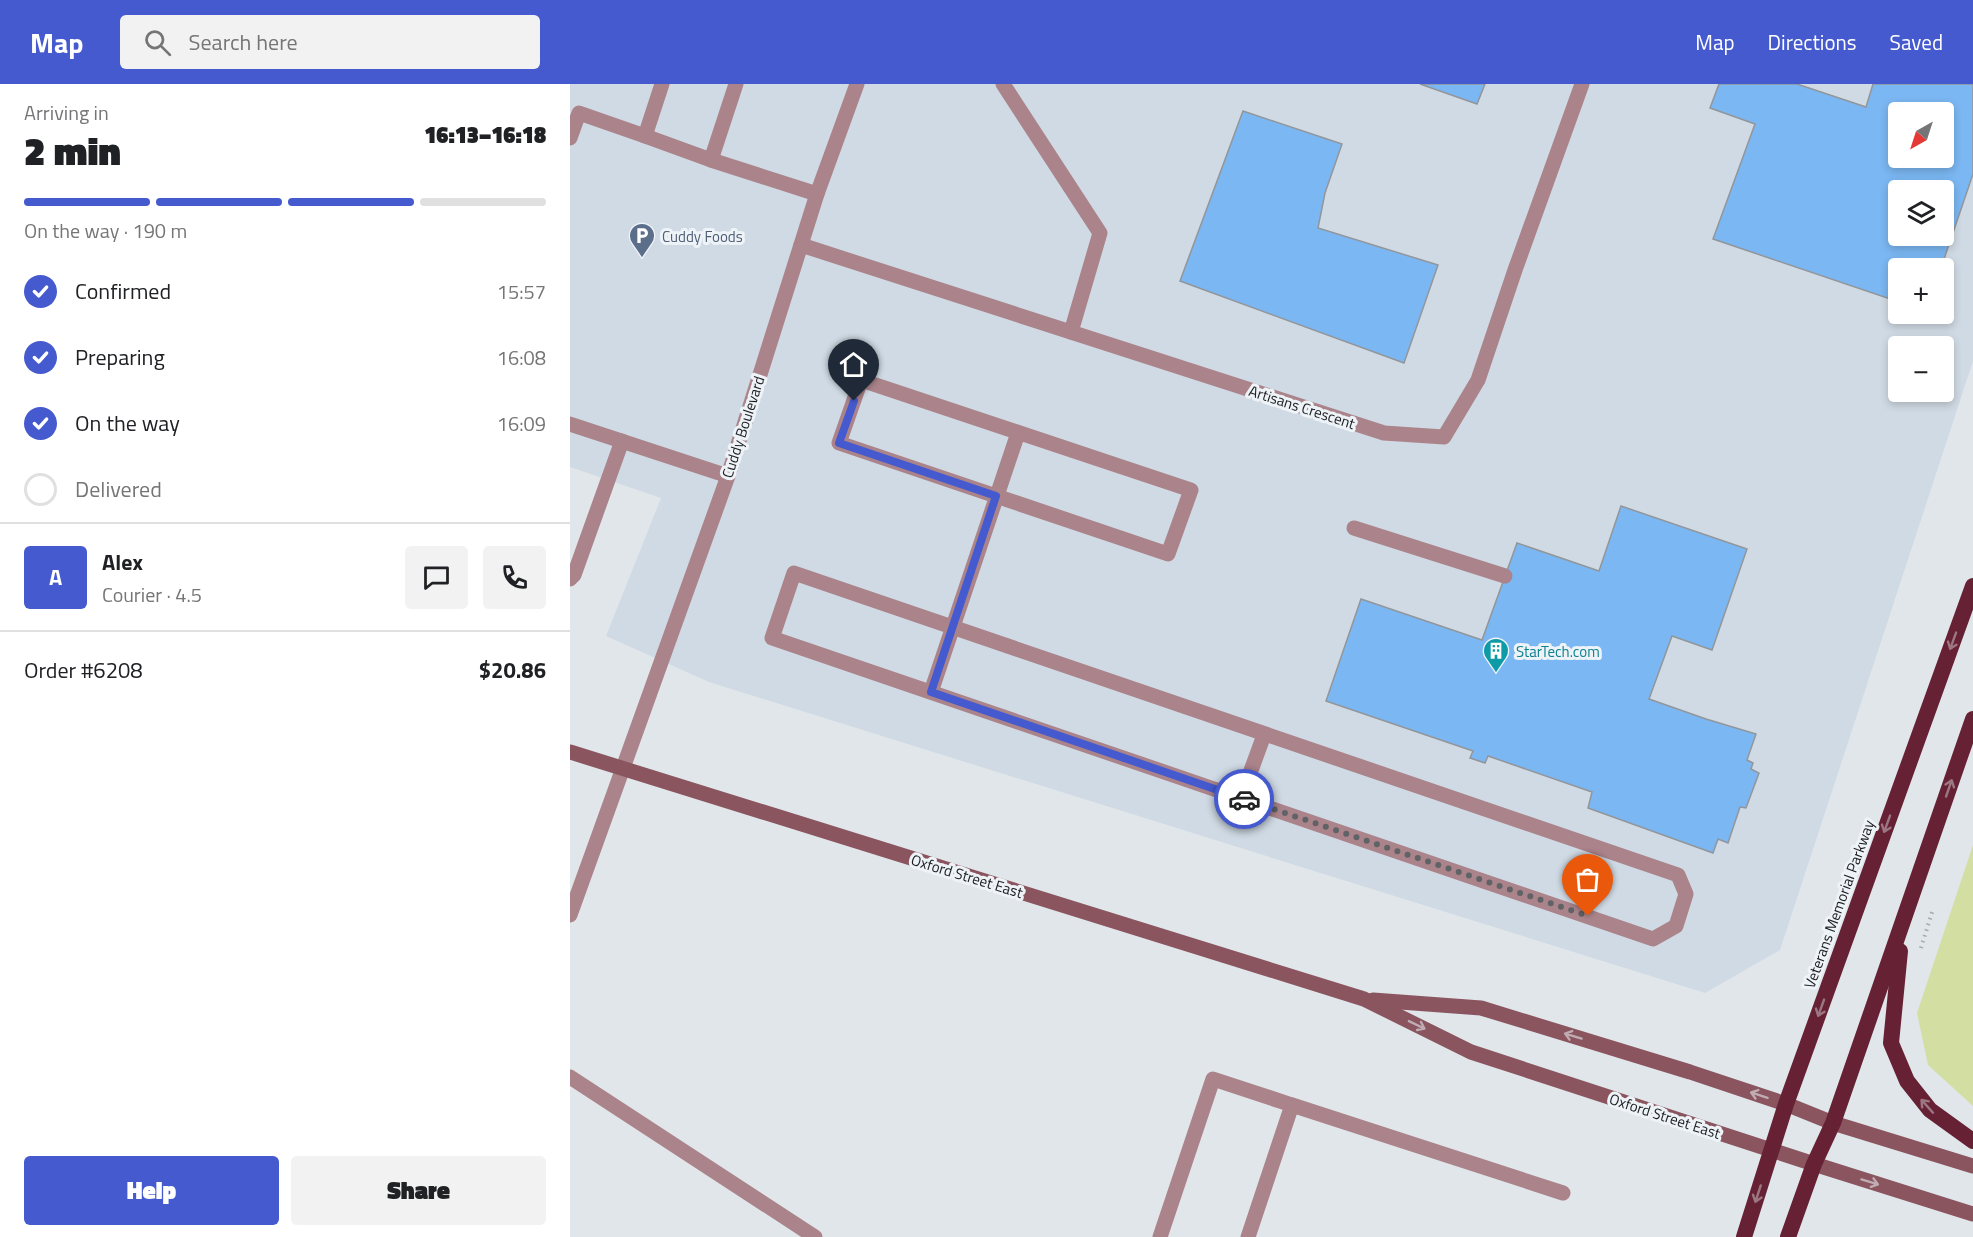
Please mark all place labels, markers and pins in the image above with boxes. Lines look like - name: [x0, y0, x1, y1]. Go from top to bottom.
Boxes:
- parking icon: Cuddy Foods: [627, 221, 657, 259]
- place label: Cuddy Foods: [662, 225, 743, 248]
- pin: [828, 339, 879, 401]
- building icon: StarTech.com: [1481, 636, 1511, 674]
- place label: StarTech.com: [1516, 640, 1600, 663]
- pin: [1562, 854, 1613, 916]

